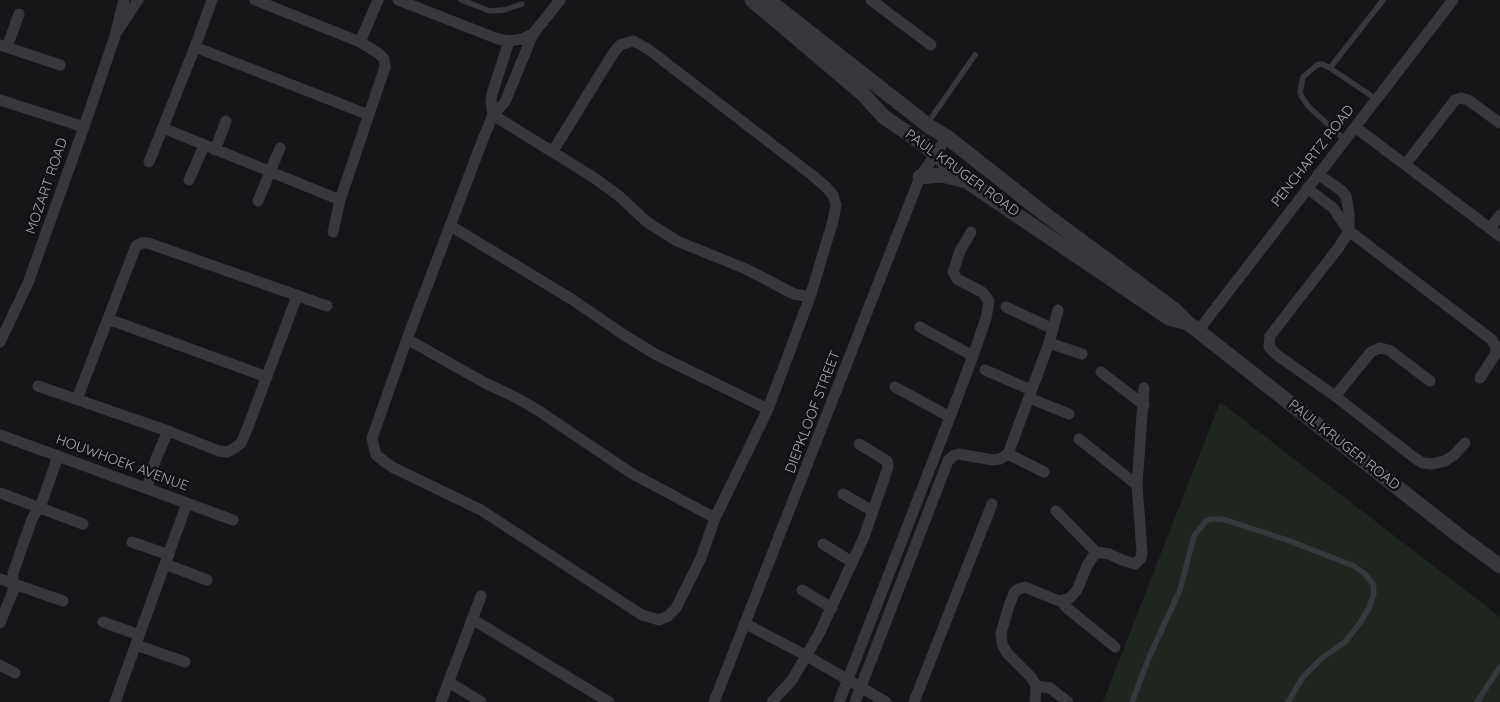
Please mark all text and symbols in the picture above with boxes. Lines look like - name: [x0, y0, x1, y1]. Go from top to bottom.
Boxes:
- street label: PENCHARTZ ROAD: [1268, 102, 1358, 210]
- street label: PAUL KRUGER ROAD: [902, 126, 1022, 220]
- street label: MOZART ROAD: [23, 136, 71, 236]
- street label: DIEPKLOOF STREET: [782, 348, 844, 476]
- street label: PAUL KRUGER ROAD: [1285, 396, 1403, 494]
- street label: HOUWHOEK AVENUE: [54, 431, 190, 495]

